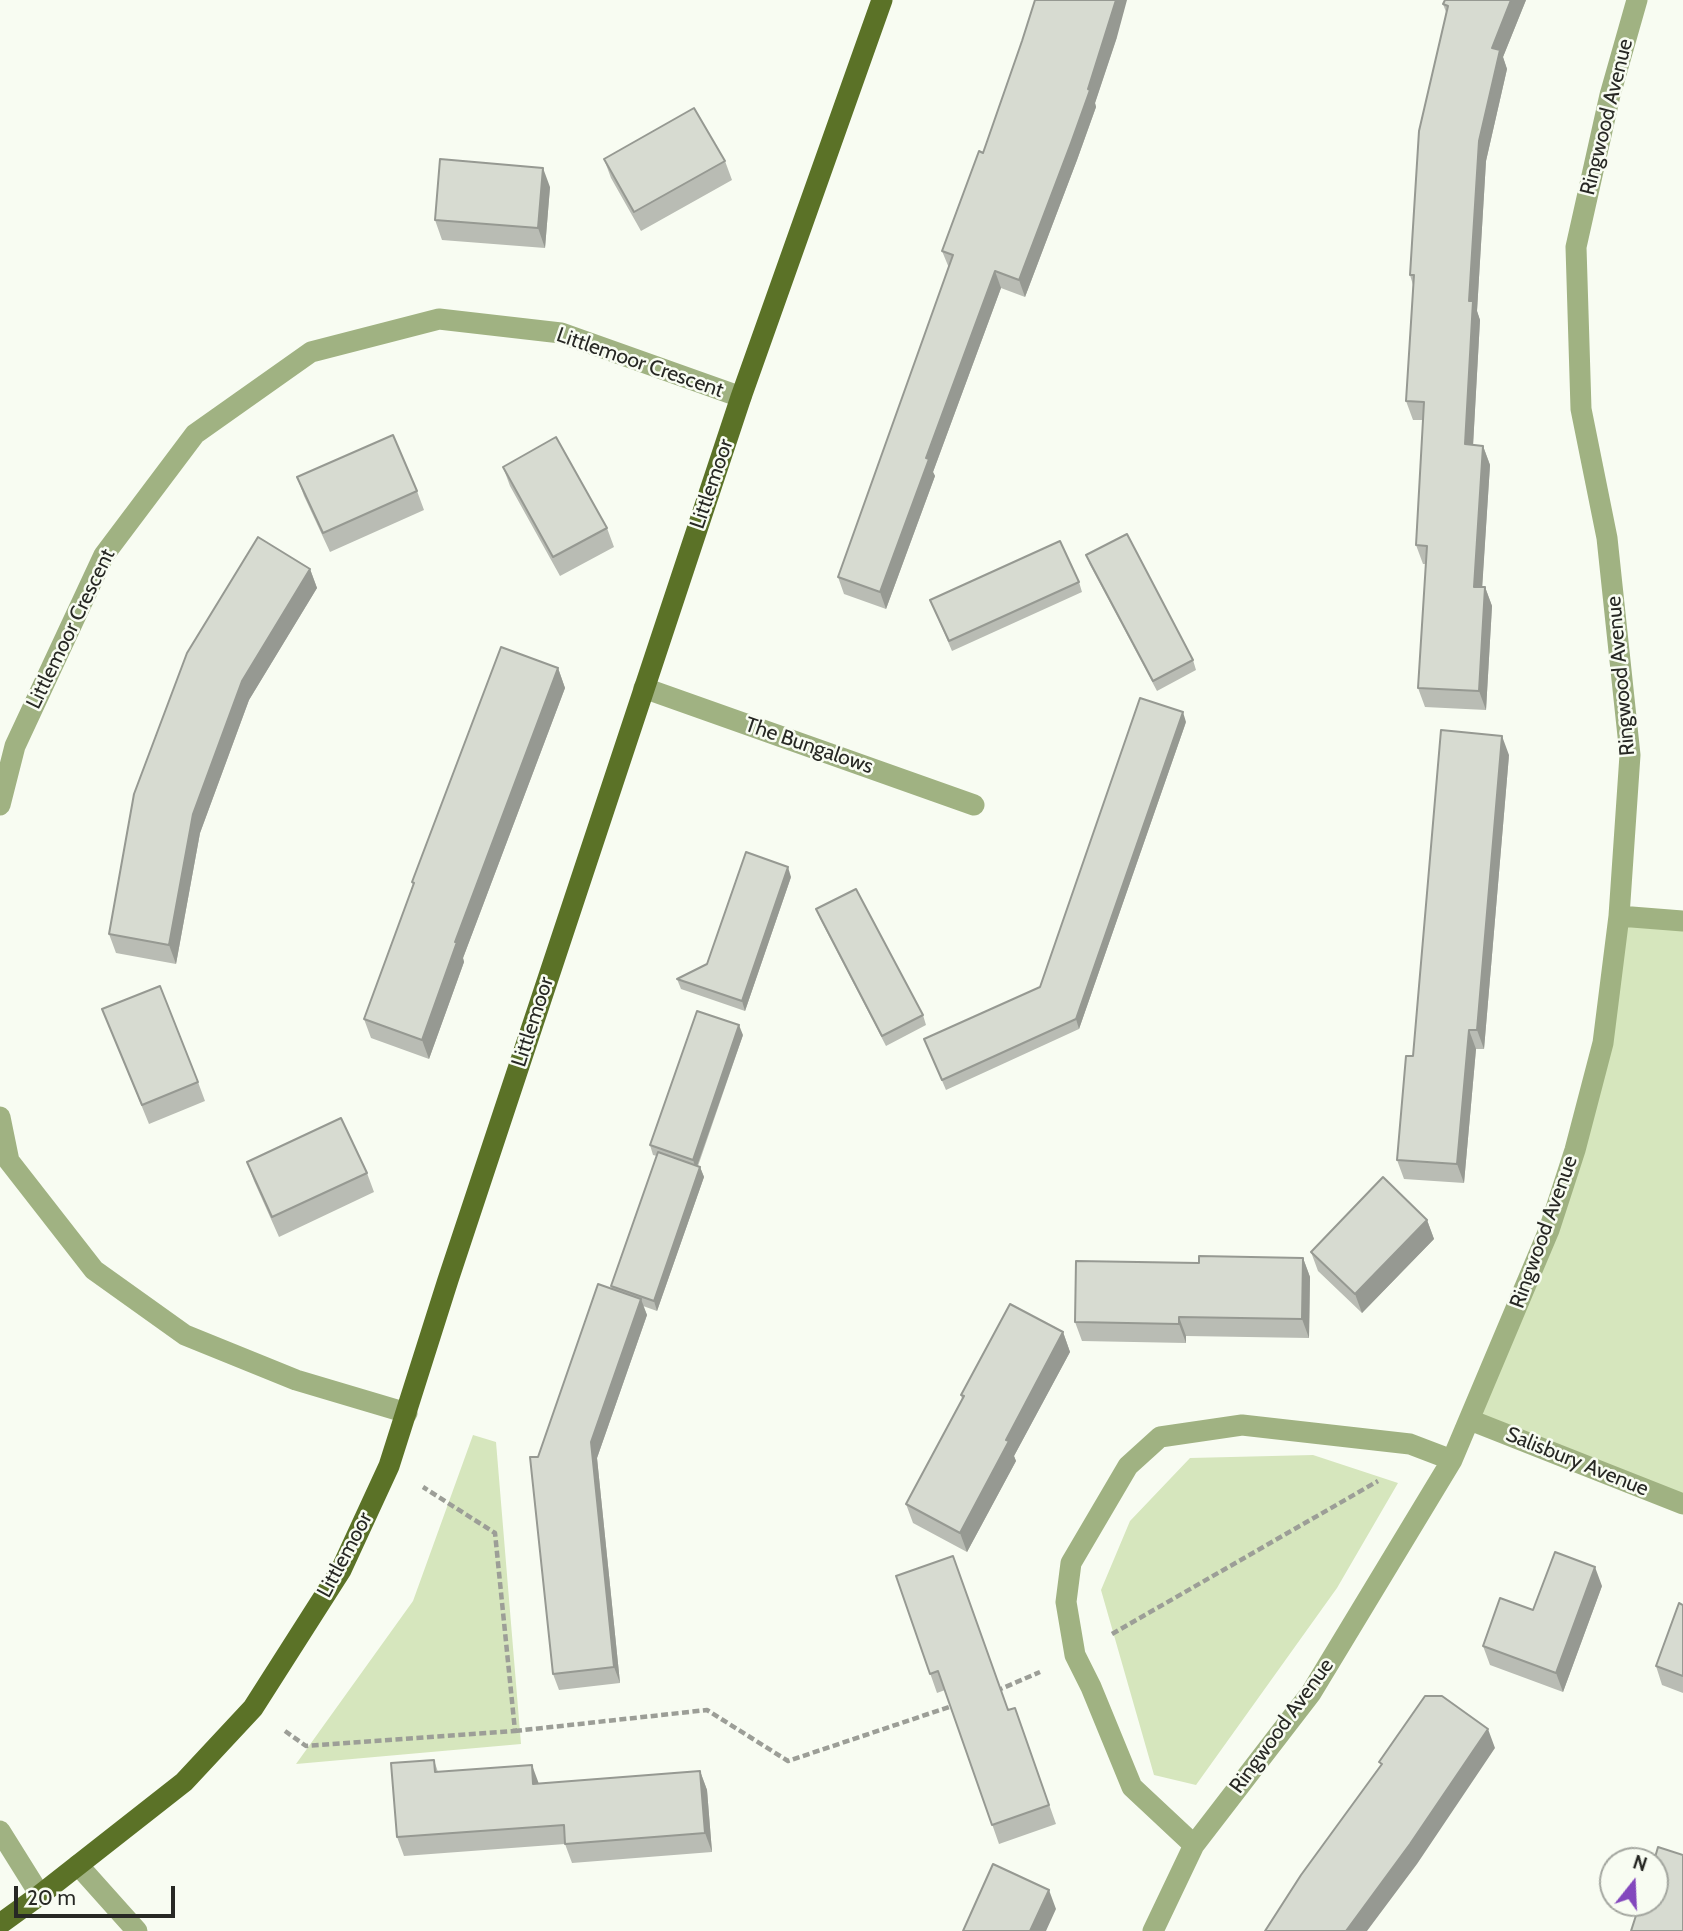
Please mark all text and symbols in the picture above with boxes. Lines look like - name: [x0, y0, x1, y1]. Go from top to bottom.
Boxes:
- street label: Ringwood Avenue: [1575, 36, 1639, 198]
- street label: Littlemoor Crescent: [553, 323, 727, 403]
- street label: Littlemoor: [685, 436, 739, 532]
- street label: Littlemoor Crescent: [21, 545, 121, 713]
- street label: Ringwood Avenue: [1601, 595, 1641, 757]
- street label: The Bungalows: [742, 712, 876, 780]
- street label: Littlemoor: [507, 974, 559, 1070]
- street label: Ringwood Avenue: [1505, 1152, 1583, 1312]
- street label: Salisbury Avenue: [1502, 1422, 1652, 1502]
- street label: Littlemoor: [312, 1508, 378, 1602]
- street label: Ringwood Avenue: [1225, 1654, 1339, 1798]
- north arrow: [1599, 1847, 1669, 1917]
- text: N: [1630, 1850, 1650, 1876]
- scale bar: [18, 1871, 178, 1915]
- text: 20 m: [27, 1885, 76, 1910]

